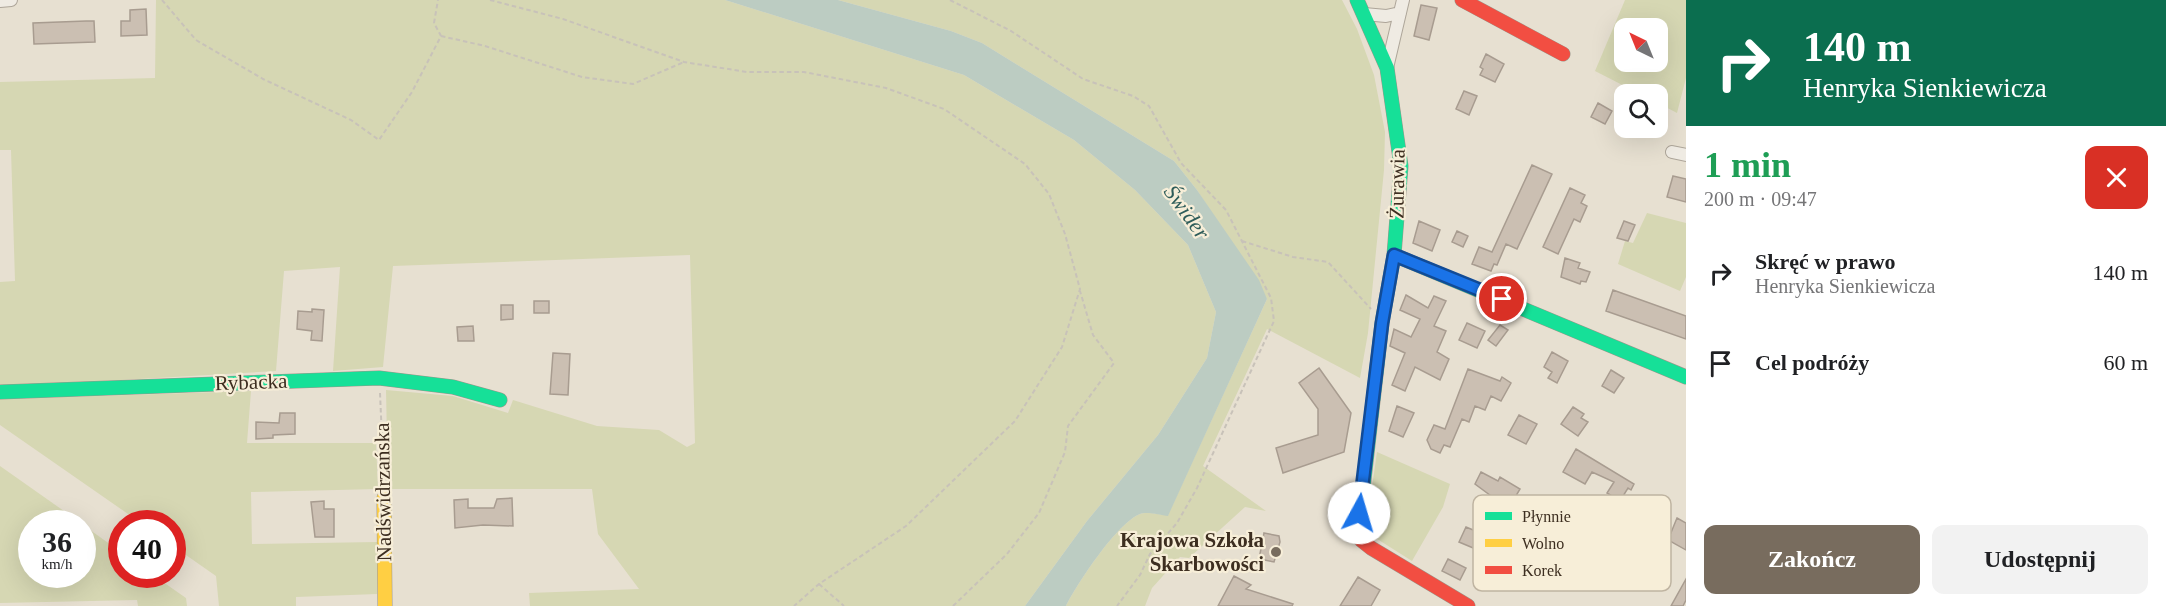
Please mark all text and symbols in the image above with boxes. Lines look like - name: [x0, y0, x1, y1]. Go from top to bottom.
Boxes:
- north arrow: [1614, 18, 1668, 72]
- map controls: [1614, 18, 1668, 138]
- icon: right: [1704, 24, 1782, 102]
- text: 140 m: [1803, 24, 1912, 70]
- text: Henryka Sienkiewicza: [1803, 73, 2047, 103]
- button: search: [1614, 84, 1668, 138]
- text: 1 min: [1704, 145, 1791, 185]
- button: close: [2085, 146, 2148, 209]
- street label: Żurawia: [1384, 148, 1410, 219]
- water label: Świder: [1159, 180, 1215, 244]
- text: 200 m · 09:47: [1704, 188, 1817, 210]
- text: Skręć w prawo: [1755, 249, 1896, 274]
- icon: right: [1704, 257, 1737, 290]
- text: 140 m: [2092, 260, 2148, 285]
- pin: [1476, 273, 1527, 324]
- text: Henryka Sienkiewicza: [1755, 275, 1935, 297]
- icon: arrive: [1485, 282, 1518, 315]
- icon: arrive: [1704, 347, 1737, 380]
- text: Cel podróży: [1755, 350, 1869, 375]
- text: 60 m: [2103, 350, 2148, 375]
- street label: Rybacka: [214, 369, 288, 395]
- street label: Nadświdrzańska: [370, 422, 396, 562]
- position arrow: [1327, 481, 1391, 545]
- legend: [1473, 495, 1671, 591]
- text: Płynnie: [1522, 508, 1571, 526]
- speed limit sign: 40: [108, 510, 186, 588]
- text: 36: [42, 525, 72, 558]
- button: Zakończ: [1704, 525, 1920, 594]
- button: Udostępnij: [1932, 525, 2148, 594]
- place label: Krajowa Szkoła Skarbowości: [1120, 528, 1264, 576]
- text: Wolno: [1522, 535, 1564, 552]
- marker: Krajowa Szkoła Skarbowości: [1269, 545, 1283, 559]
- text: km/h: [42, 556, 72, 572]
- text: Korek: [1522, 562, 1562, 579]

